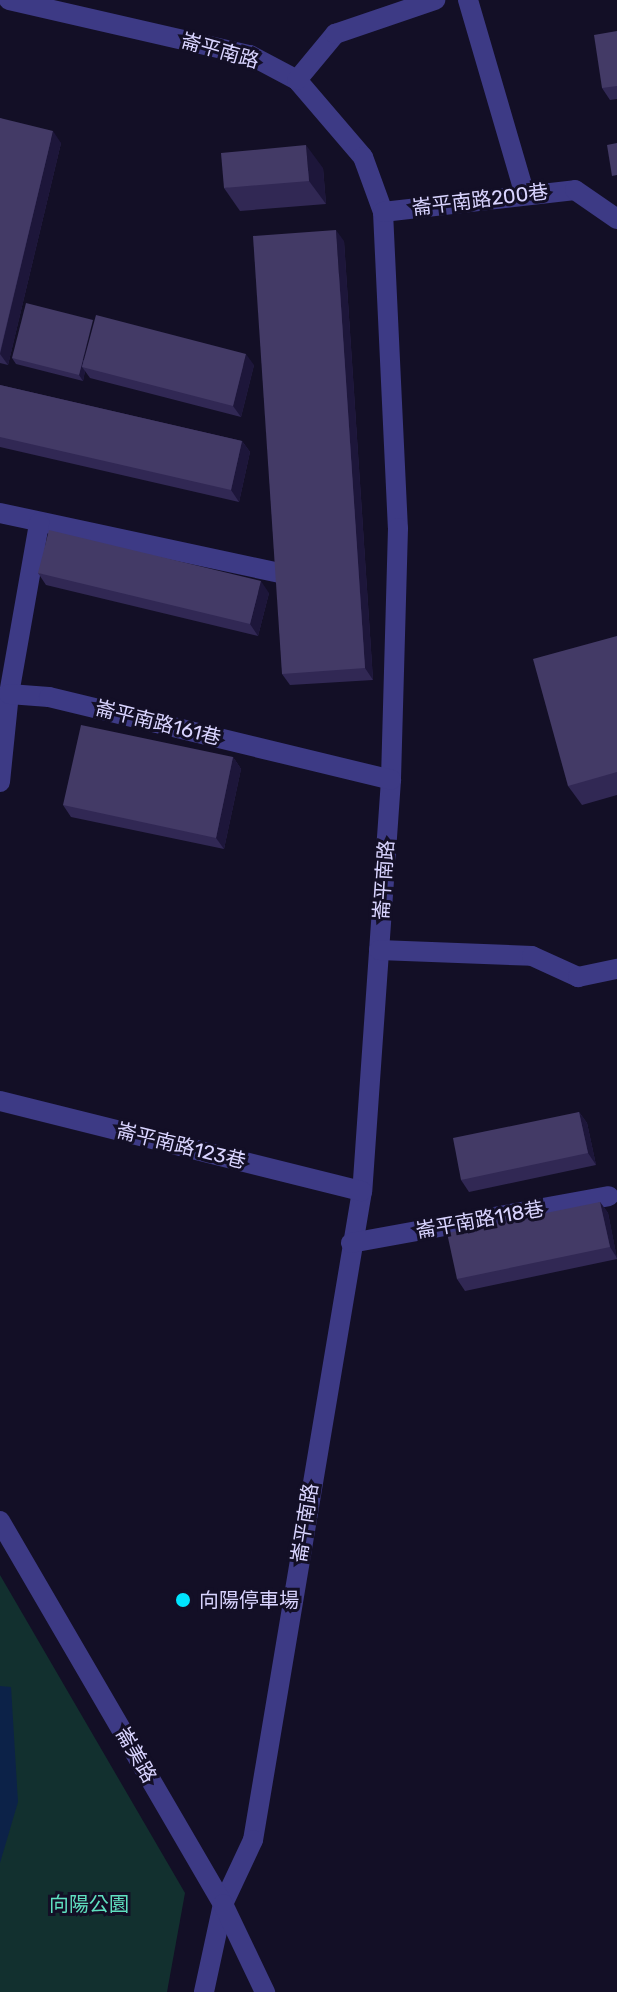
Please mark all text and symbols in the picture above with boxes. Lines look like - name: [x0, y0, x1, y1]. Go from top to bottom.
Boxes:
- street label: 崙平南路: [178, 28, 262, 74]
- street label: 崙平南路200巷: [410, 180, 550, 220]
- street label: 崙平南路161巷: [93, 696, 223, 750]
- street label: 崙平南路: [369, 839, 399, 921]
- street label: 崙平南路123巷: [114, 1118, 248, 1174]
- street label: 崙平南路118巷: [414, 1197, 546, 1243]
- street label: 崙平南路: [287, 1482, 323, 1564]
- place label: 向陽停車場: [199, 1588, 299, 1612]
- marker: 向陽停車場: [174, 1591, 192, 1609]
- street label: 崙美路: [111, 1723, 161, 1787]
- park label: 向陽公園: [49, 1892, 129, 1916]

